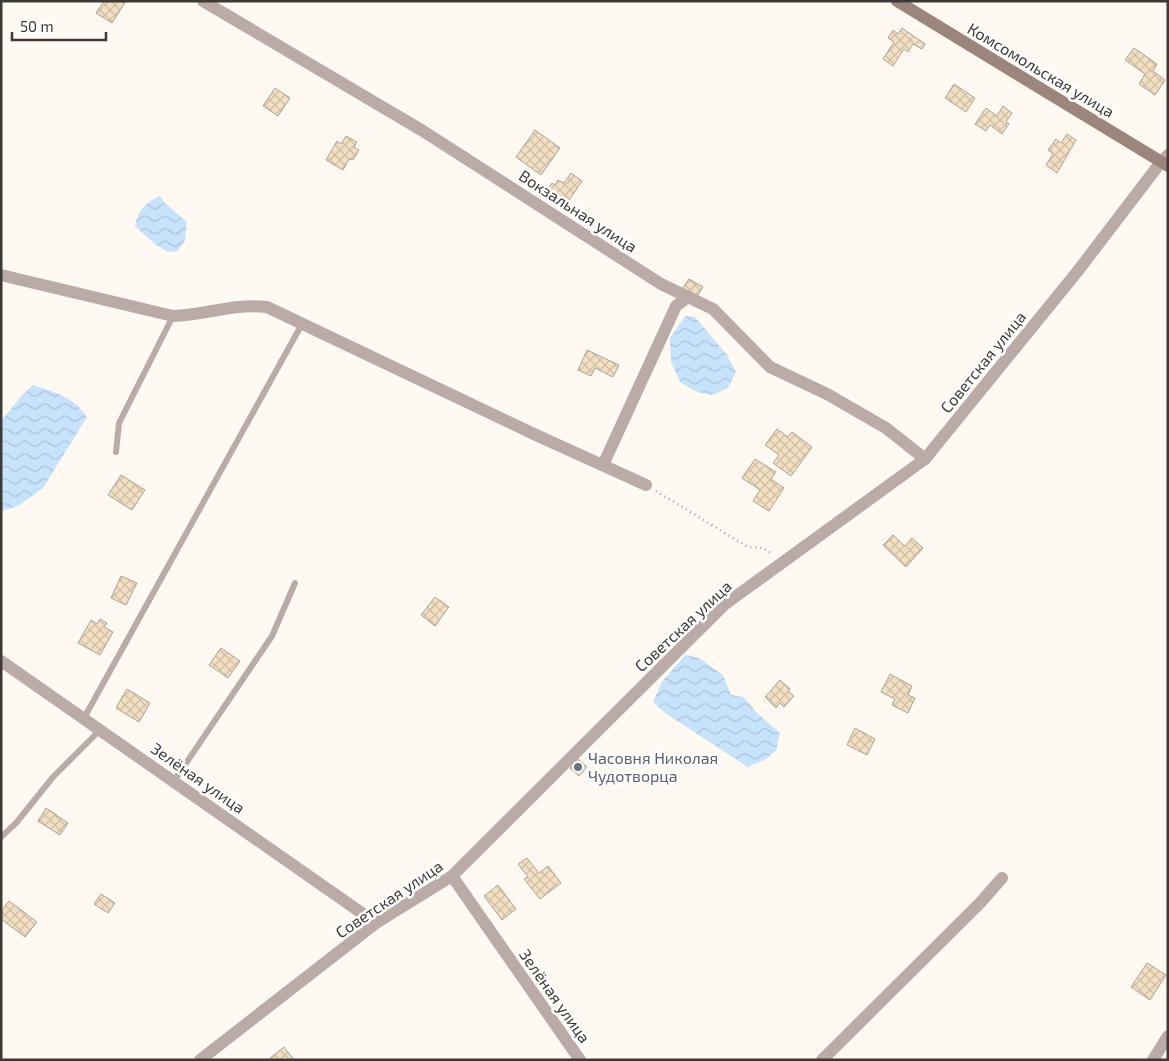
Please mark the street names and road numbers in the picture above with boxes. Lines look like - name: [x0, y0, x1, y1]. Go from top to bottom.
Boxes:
- street label: Комсомольская улица: [964, 18, 1118, 122]
- street label: Вокзальная улица: [515, 165, 641, 257]
- street label: Советская улица: [936, 307, 1030, 417]
- street label: Советская улица: [630, 576, 736, 676]
- street label: Зелёная улица: [147, 738, 249, 818]
- street label: Советская улица: [331, 856, 447, 942]
- street label: Зелёная улица: [515, 945, 595, 1047]

